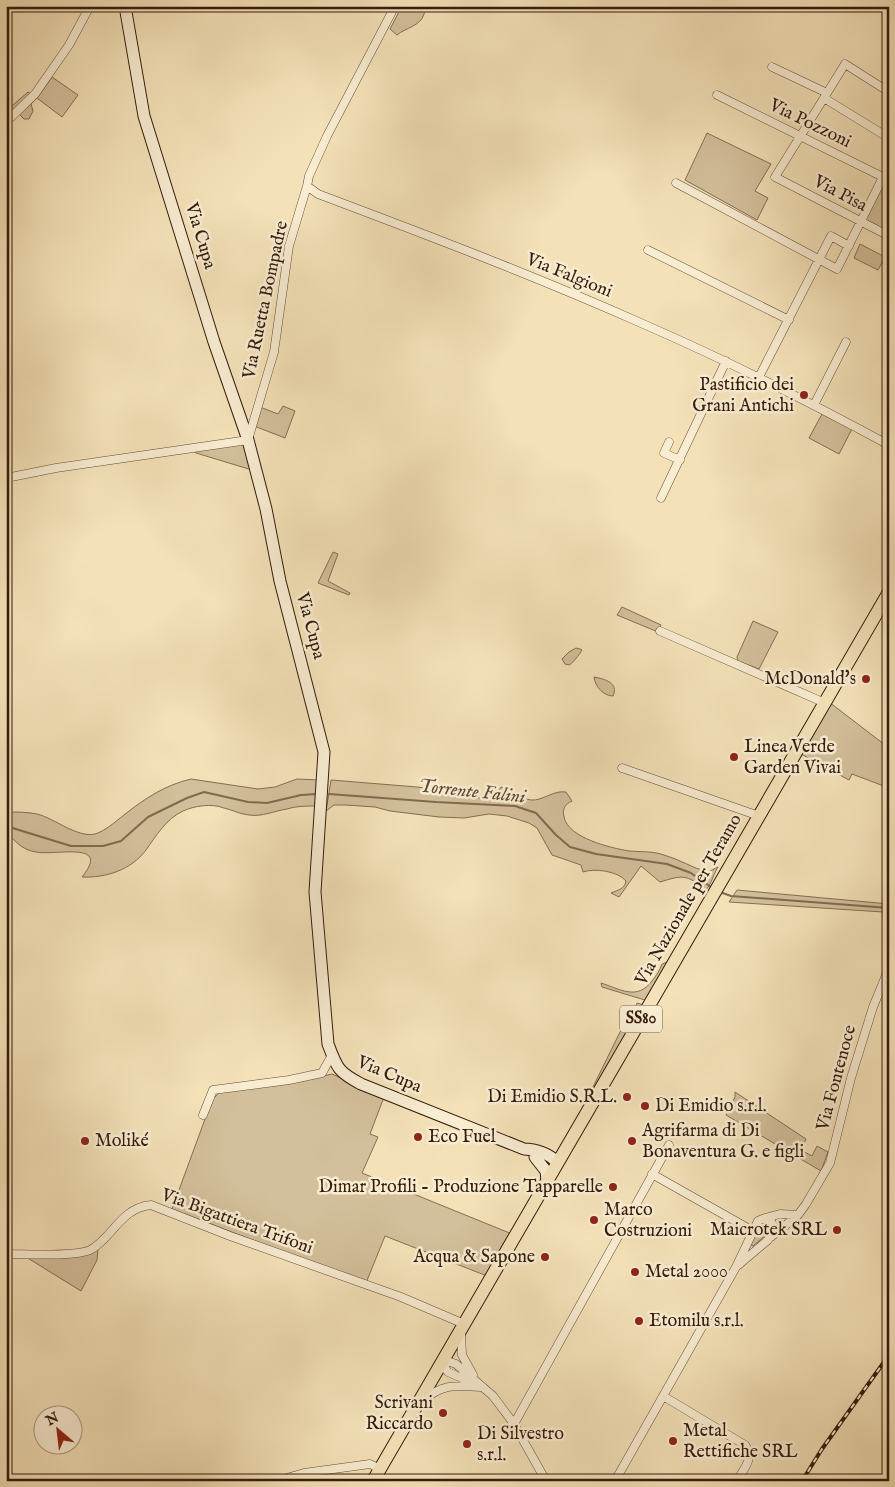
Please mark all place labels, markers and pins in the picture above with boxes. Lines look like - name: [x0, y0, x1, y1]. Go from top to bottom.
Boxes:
- place label: Pastificio dei Grani Antichi: [692, 374, 794, 418]
- marker: Pastificio dei Grani Antichi: [798, 389, 810, 401]
- place label: McDonald's: [764, 668, 856, 691]
- marker: McDonald's: [860, 673, 872, 685]
- place label: Linea Verde Garden Vivai: [744, 736, 841, 780]
- marker: Linea Verde Garden Vivai: [728, 751, 740, 763]
- place label: Di Emidio S.R.L.: [487, 1086, 617, 1109]
- marker: Di Emidio S.R.L.: [621, 1091, 633, 1103]
- place label: Di Emidio s.r.l.: [655, 1095, 767, 1118]
- marker: Di Emidio s.r.l.: [639, 1100, 651, 1112]
- place label: Agrifarma di Di Bonaventura G. e figli: [641, 1120, 804, 1164]
- place label: Eco Fuel: [428, 1126, 496, 1149]
- place label: Moliké: [95, 1130, 149, 1153]
- marker: Eco Fuel: [412, 1131, 424, 1143]
- marker: Moliké: [79, 1135, 91, 1147]
- marker: Agrifarma di Di Bonaventura G. e figli: [626, 1135, 638, 1147]
- place label: Dimar Profili - Produzione Tapparelle: [318, 1176, 603, 1199]
- marker: Dimar Profili - Produzione Tapparelle: [607, 1181, 619, 1193]
- place label: Marco Costruzioni: [604, 1199, 692, 1243]
- marker: Marco Costruzioni: [588, 1214, 600, 1226]
- place label: Maicrotek SRL: [710, 1219, 827, 1242]
- marker: Maicrotek SRL: [831, 1224, 843, 1236]
- place label: Acqua & Sapone: [412, 1246, 535, 1269]
- marker: Acqua & Sapone: [539, 1251, 551, 1263]
- place label: Metal 2000: [645, 1261, 728, 1284]
- marker: Metal 2000: [629, 1266, 641, 1278]
- place label: Etomilu s.r.l.: [649, 1310, 744, 1333]
- marker: Etomilu s.r.l.: [633, 1315, 645, 1327]
- place label: Scrivani Riccardo: [366, 1392, 433, 1436]
- marker: Scrivani Riccardo: [437, 1407, 449, 1419]
- place label: Metal Rettifiche SRL: [683, 1420, 798, 1464]
- place label: Di Silvestro s.r.l.: [477, 1423, 564, 1467]
- marker: Metal Rettifiche SRL: [667, 1435, 679, 1447]
- marker: Di Silvestro s.r.l.: [461, 1438, 473, 1450]

